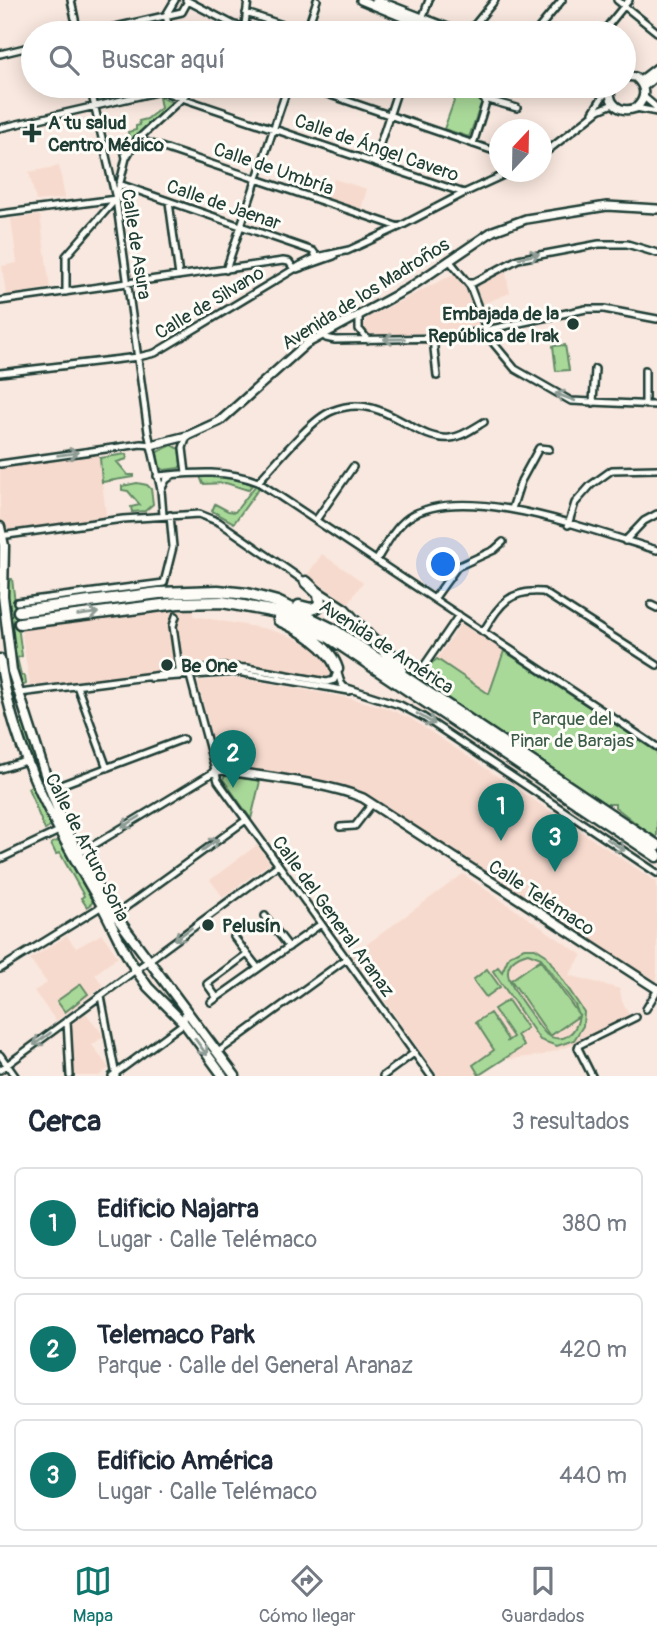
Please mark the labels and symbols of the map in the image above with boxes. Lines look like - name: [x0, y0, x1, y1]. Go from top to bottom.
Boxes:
- street label: Calle de Ángel Cavero: [291, 109, 462, 187]
- place label: A tu salud Centro Médico: [48, 111, 165, 157]
- north arrow: [489, 119, 552, 182]
- marker: A tu salud Centro Médico: [22, 123, 42, 143]
- street label: Calle de Umbría: [210, 137, 337, 201]
- street label: Calle de Jaenar: [163, 174, 284, 236]
- street label: Calle de Asura: [115, 187, 157, 301]
- street label: Avenida de los Madroños: [277, 232, 454, 355]
- one-way arrow: [517, 249, 540, 263]
- street label: Calle de Silvano: [151, 261, 269, 345]
- place label: Embajada de la República de Irak: [428, 302, 560, 348]
- marker: Embajada de la República de Irak: [565, 316, 581, 332]
- one-way arrow: [382, 333, 405, 346]
- one-way arrow: [555, 390, 577, 402]
- one-way arrow: [56, 448, 78, 461]
- your location: [426, 547, 460, 581]
- street label: Avenida de América: [315, 594, 458, 699]
- one-way arrow: [76, 608, 99, 621]
- place label: Be One: [181, 654, 238, 678]
- marker: Be One: [159, 657, 175, 673]
- park label: Parque del Pinar de Barajas: [510, 707, 635, 753]
- one-way arrow: [416, 712, 436, 726]
- pin: 2: [210, 730, 256, 788]
- street label: Calle de Arturo Soria: [39, 769, 135, 926]
- pin: 1: [478, 783, 524, 841]
- pin: 3: [532, 814, 578, 872]
- one-way arrow: [122, 816, 142, 830]
- street label: Calle del General Aranaz: [267, 831, 400, 1002]
- one-way arrow: [200, 838, 219, 853]
- one-way arrow: [606, 838, 625, 852]
- street label: Calle Telémaco: [484, 855, 599, 941]
- place label: Pelusín: [222, 914, 281, 938]
- marker: Pelusín: [200, 917, 216, 933]
- one-way arrow: [175, 927, 193, 942]
- one-way arrow: [33, 1032, 52, 1047]
- one-way arrow: [194, 1037, 209, 1056]

